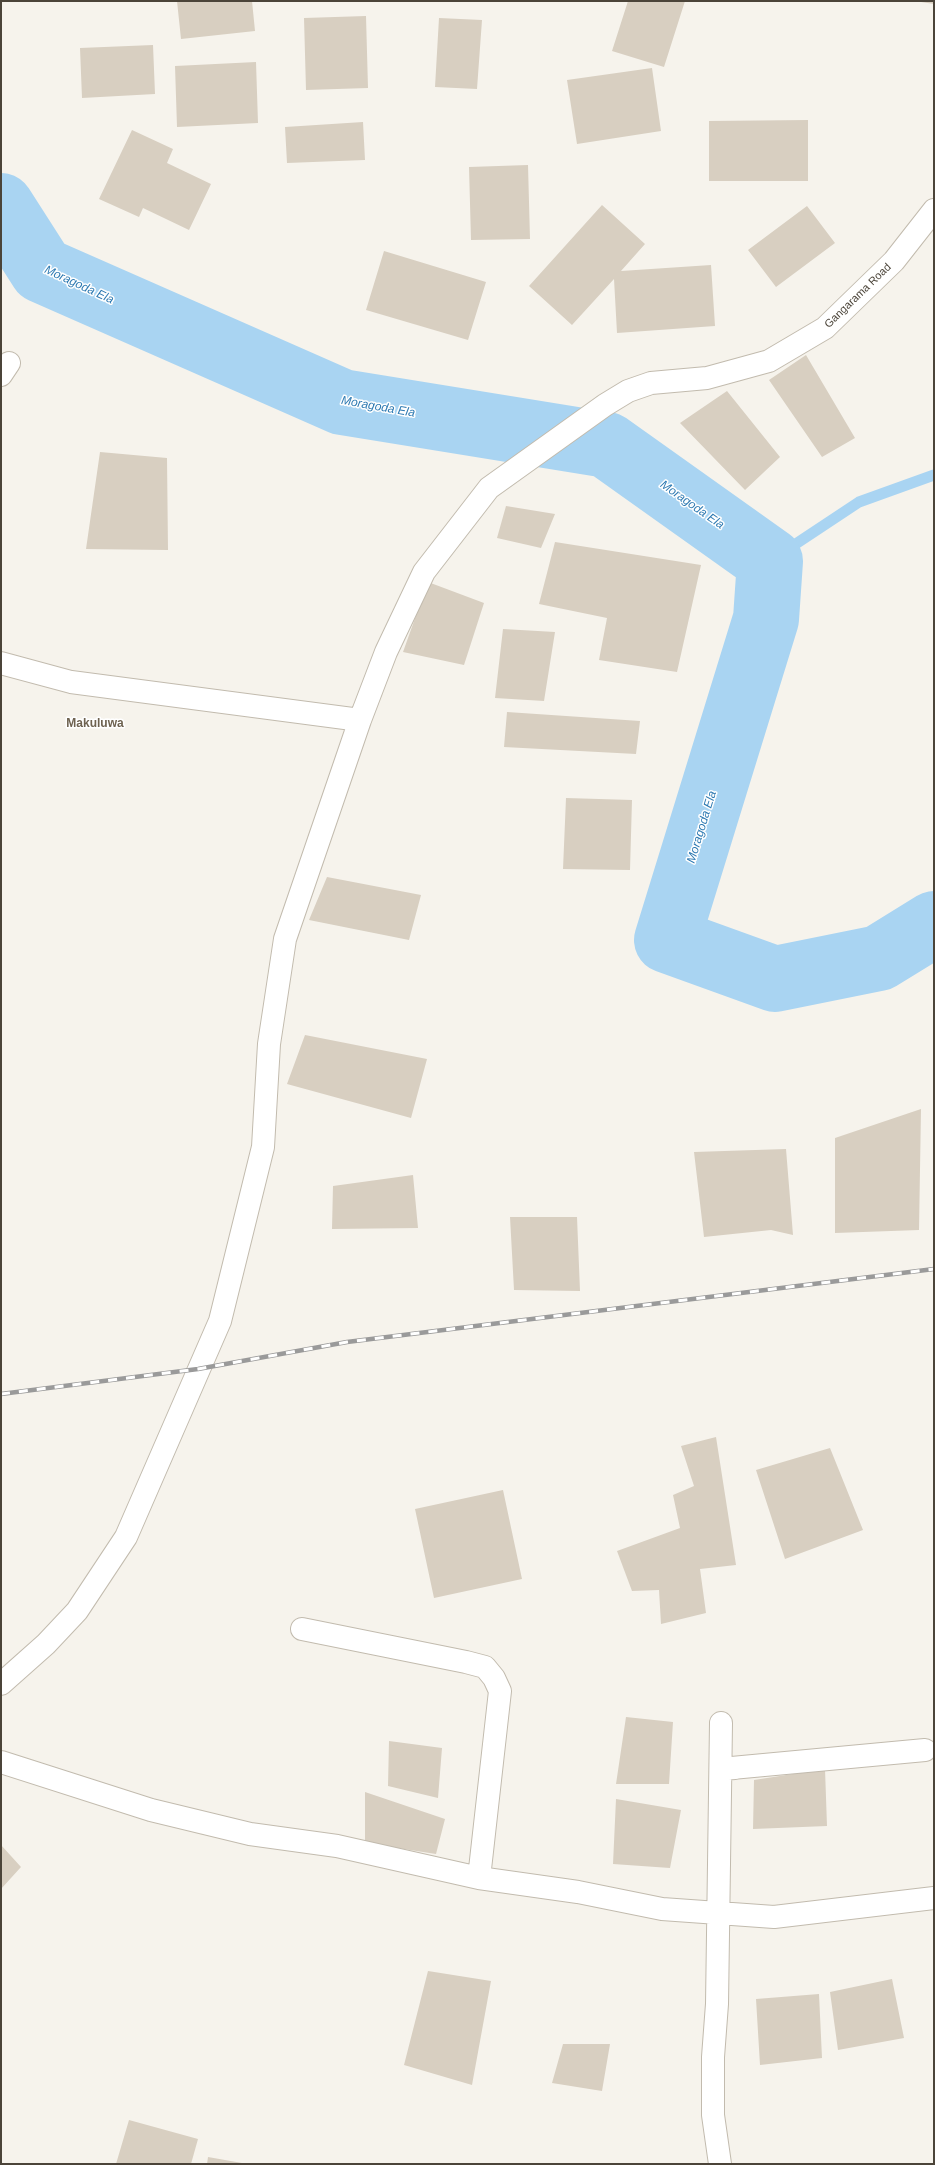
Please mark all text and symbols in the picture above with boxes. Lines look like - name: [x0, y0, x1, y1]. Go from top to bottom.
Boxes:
- street label: Gangarama Road: [822, 261, 894, 331]
- water label: Moragoda Ela: [42, 263, 116, 307]
- water label: Moragoda Ela: [340, 393, 416, 421]
- water label: Moragoda Ela: [657, 478, 727, 532]
- district label: Makuluwa: [66, 717, 124, 731]
- water label: Moragoda Ela: [684, 789, 720, 865]

